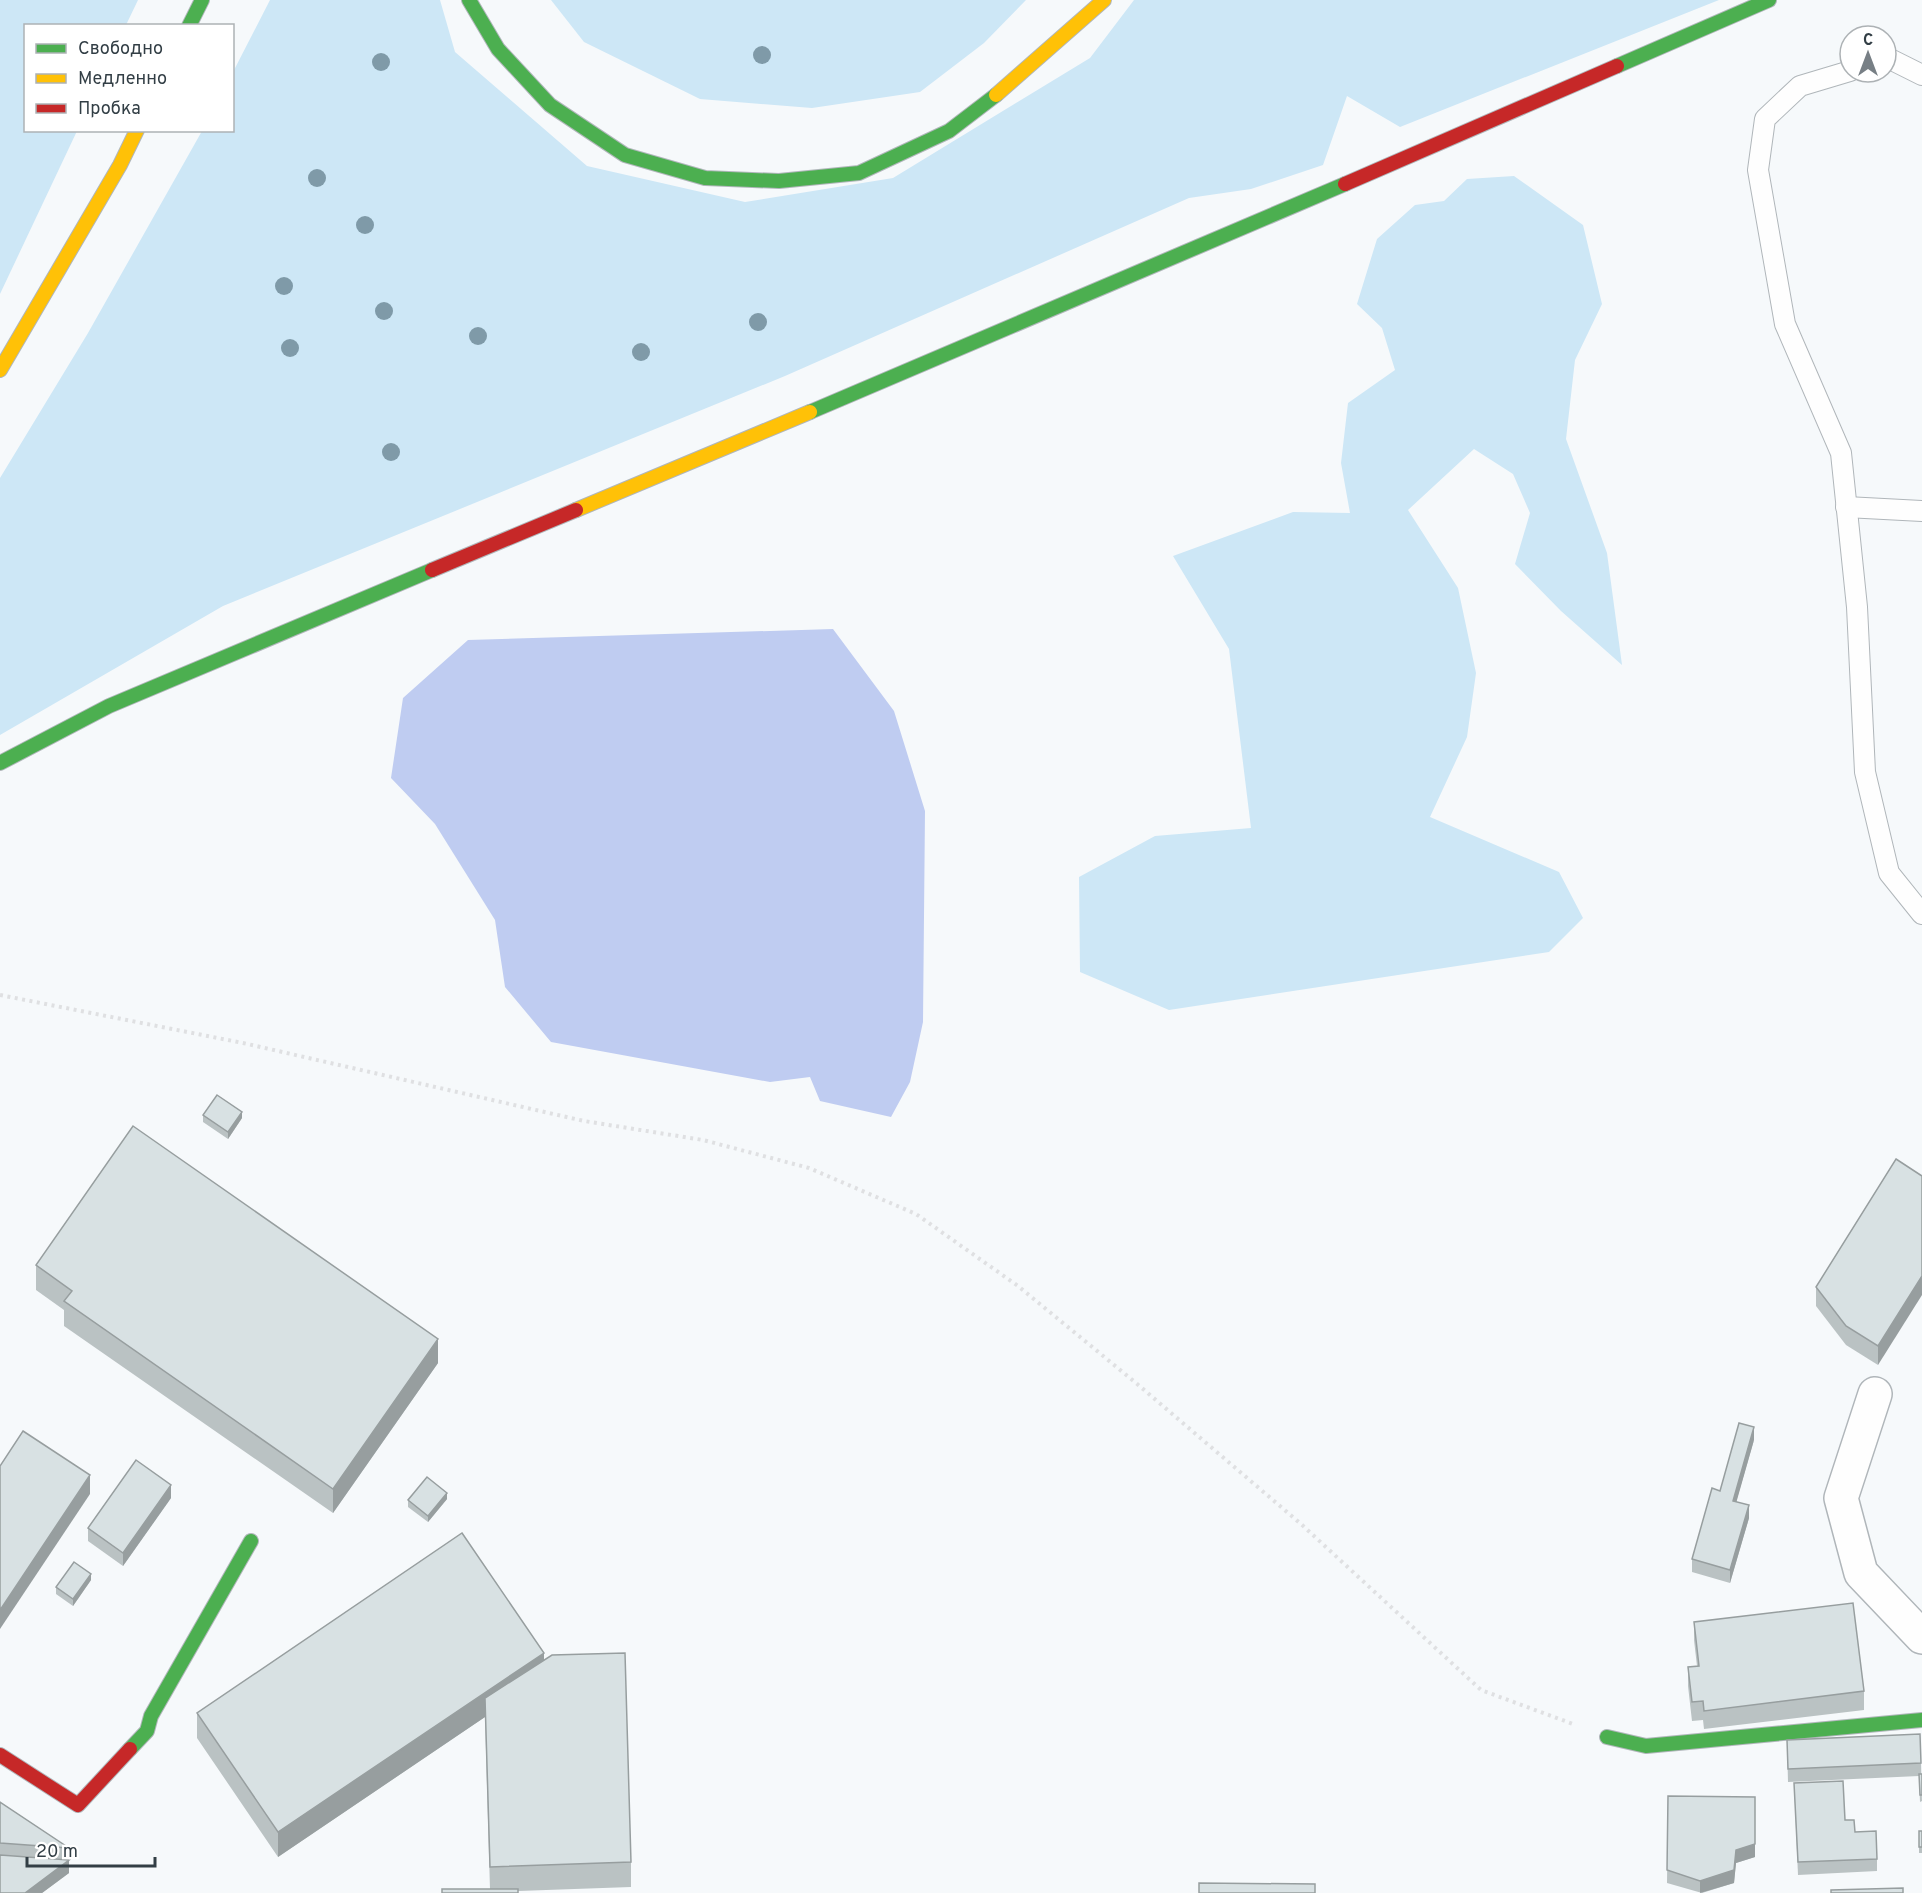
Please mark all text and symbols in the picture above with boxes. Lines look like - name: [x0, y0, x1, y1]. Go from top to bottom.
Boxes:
- legend: [24, 24, 234, 132]
- north arrow: [1838, 24, 1898, 84]
- text: С: [1863, 31, 1873, 51]
- text: Свободно: [78, 38, 163, 61]
- text: Медленно: [78, 68, 167, 91]
- text: Пробка: [78, 98, 141, 121]
- scale bar: [27, 1830, 154, 1868]
- text: 20 m: [36, 1841, 78, 1864]

